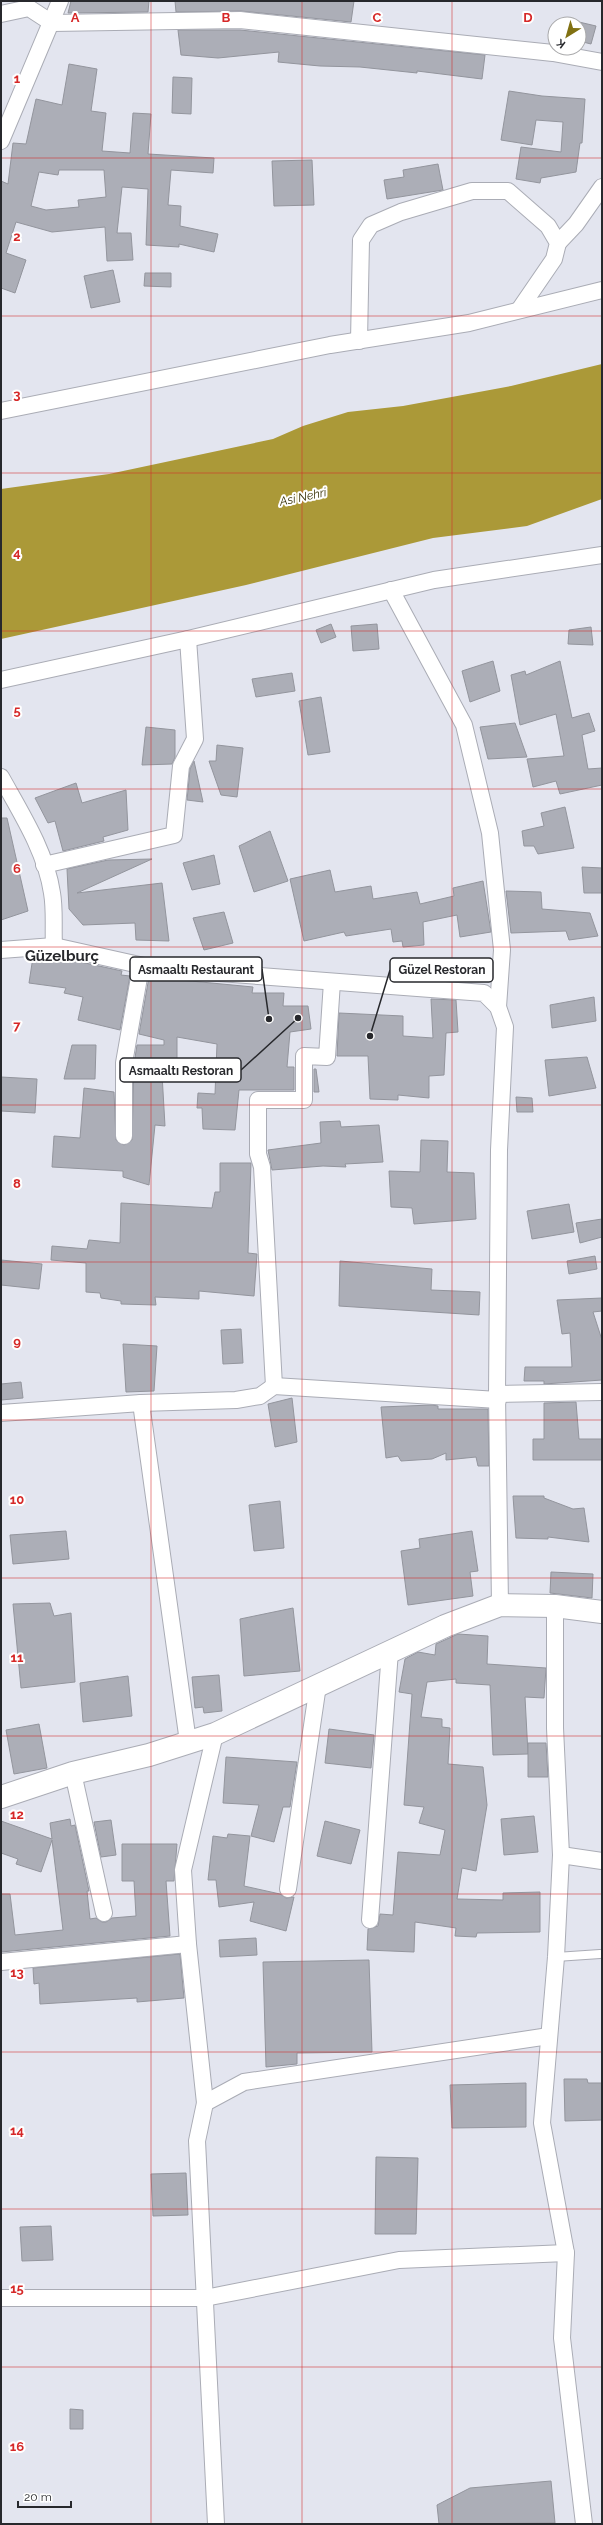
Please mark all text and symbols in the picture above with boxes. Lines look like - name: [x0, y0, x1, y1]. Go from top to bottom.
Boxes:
- text: A: [71, 10, 80, 25]
- text: B: [222, 10, 231, 25]
- text: C: [373, 10, 382, 25]
- text: D: [523, 10, 533, 25]
- north arrow: [547, 16, 587, 56]
- text: K: [554, 36, 568, 51]
- text: 1: [14, 71, 21, 86]
- text: 2: [13, 229, 21, 244]
- text: 3: [13, 387, 21, 402]
- water label: Asi Nehri: [277, 485, 328, 509]
- text: 4: [13, 545, 21, 560]
- text: 5: [13, 703, 21, 718]
- text: 6: [13, 861, 21, 876]
- district label: Güzelburç: [25, 947, 100, 965]
- callout: Asmaaltı Restaurant: [130, 957, 262, 981]
- callout: Güzel Restoran: [390, 958, 493, 982]
- text: Asmaaltı Restaurant: [138, 963, 254, 977]
- text: Güzel Restoran: [399, 963, 485, 977]
- text: 7: [13, 1018, 21, 1033]
- callout: Asmaaltı Restoran: [120, 1058, 241, 1082]
- text: Asmaaltı Restoran: [129, 1064, 233, 1078]
- text: 8: [13, 1176, 21, 1191]
- text: 9: [13, 1334, 21, 1349]
- text: 10: [10, 1492, 24, 1507]
- text: 11: [11, 1650, 24, 1665]
- text: 12: [10, 1807, 24, 1822]
- text: 13: [10, 1965, 24, 1980]
- text: 14: [10, 2123, 24, 2138]
- text: 15: [10, 2281, 24, 2296]
- text: 16: [10, 2439, 24, 2454]
- scale bar: [18, 2483, 71, 2509]
- text: 20 m: [24, 2490, 52, 2504]

